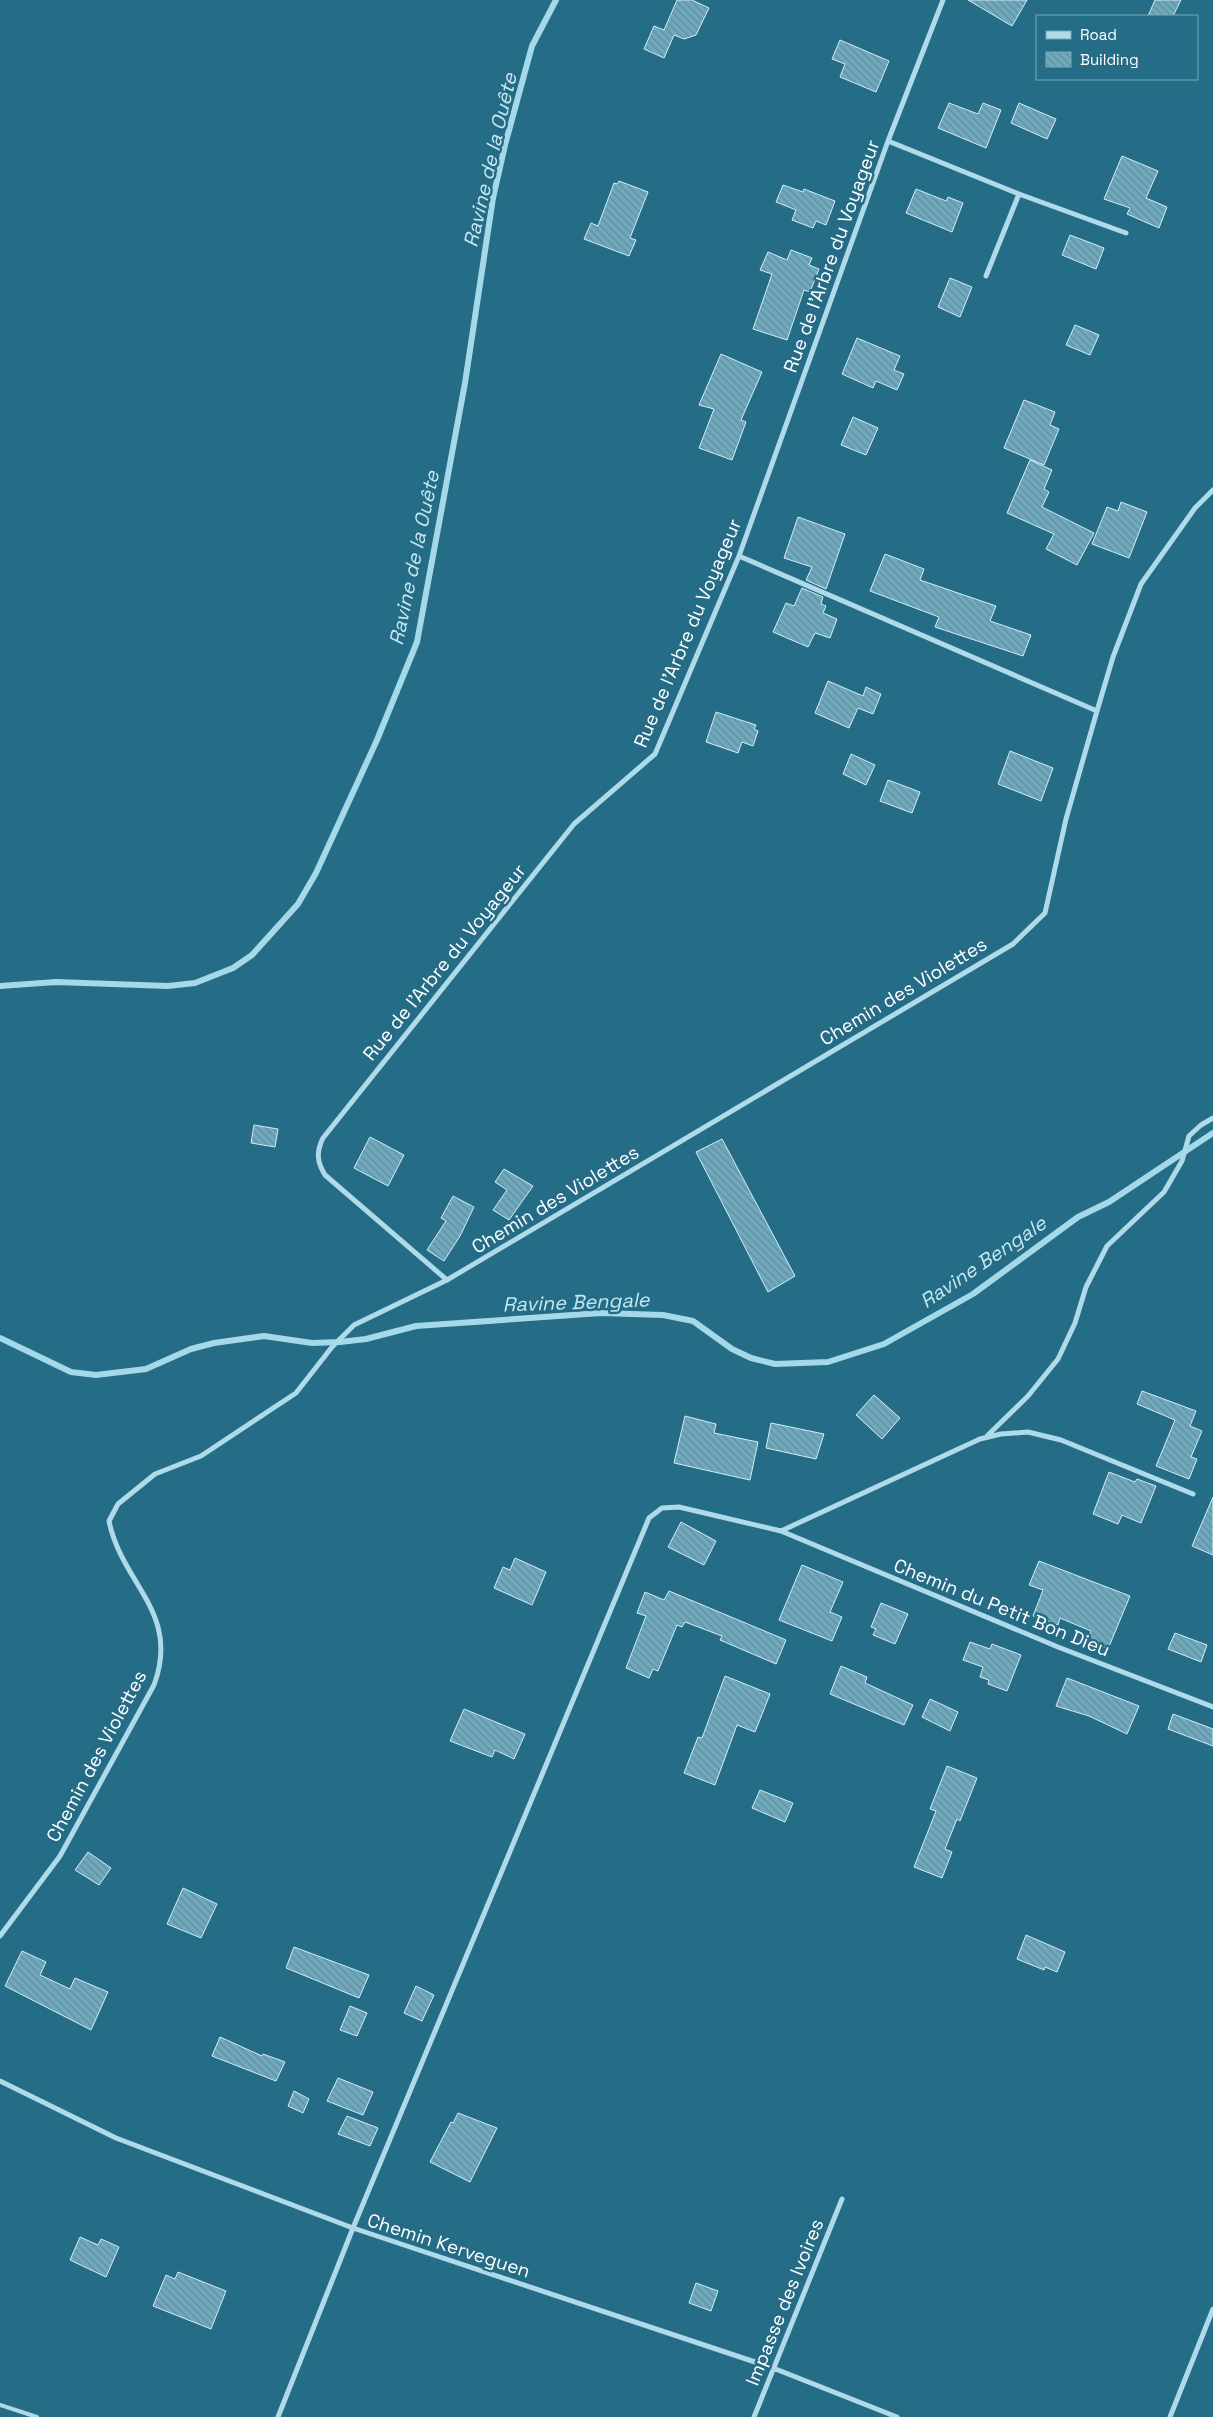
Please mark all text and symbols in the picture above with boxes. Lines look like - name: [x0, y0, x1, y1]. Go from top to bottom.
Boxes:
- legend: [1036, 15, 1198, 80]
- text: Road: [1080, 25, 1117, 44]
- text: Building: [1080, 50, 1139, 69]
- water label: Ravine de la Ouête: [457, 69, 523, 249]
- street label: Rue de l'Arbre du Voyageur: [778, 136, 885, 376]
- water label: Ravine de la Ouête: [383, 467, 445, 648]
- street label: Rue de l'Arbre du Voyageur: [628, 515, 747, 751]
- street label: Rue de l'Arbre du Voyageur: [357, 859, 532, 1066]
- street label: Chemin des Violettes: [815, 932, 992, 1051]
- street label: Chemin des Violettes: [467, 1140, 644, 1259]
- water label: Ravine Bengale: [915, 1210, 1052, 1314]
- water label: Ravine Bengale: [502, 1286, 651, 1318]
- street label: Chemin du Petit Bon Dieu: [890, 1553, 1114, 1662]
- street label: Chemin des Violettes: [41, 1666, 152, 1846]
- street label: Chemin Kerveguen: [364, 2207, 534, 2284]
- street label: Impasse des Ivoires: [740, 2215, 829, 2389]

